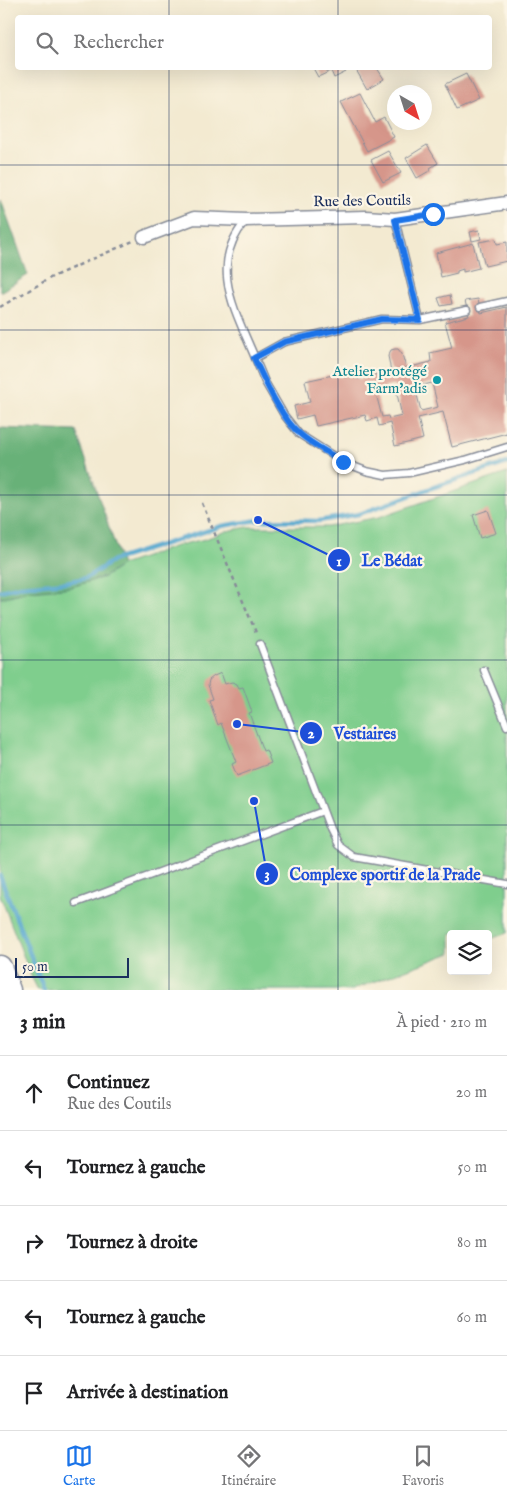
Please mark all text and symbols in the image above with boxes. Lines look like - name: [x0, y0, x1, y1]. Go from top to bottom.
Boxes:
- search box: [15, 15, 492, 70]
- icon: search: [33, 29, 61, 57]
- text: Rechercher: [73, 31, 164, 55]
- north arrow: [387, 85, 432, 130]
- street label: Rue des Coutils: [313, 191, 411, 211]
- route start: [422, 203, 445, 226]
- place label: Atelier protégé Farm'adis: [331, 362, 427, 398]
- marker: Atelier protégé Farm'adis: [431, 374, 443, 386]
- route end: [332, 451, 355, 474]
- callout: Le Bédat: [327, 545, 433, 576]
- text: 1: [336, 552, 342, 571]
- text: Le Bédat: [361, 552, 423, 572]
- callout: Vestiaires: [299, 718, 406, 749]
- text: 2: [307, 724, 315, 743]
- text: Vestiaires: [333, 725, 397, 745]
- callout: Complexe sportif de la Prade: [254, 858, 490, 889]
- text: 3: [264, 865, 270, 884]
- text: Complexe sportif de la Prade: [289, 866, 481, 886]
- map controls: [447, 930, 492, 975]
- button: layers: [447, 930, 492, 975]
- scale bar: [15, 955, 129, 978]
- text: 50 m: [22, 958, 48, 976]
- text: 3 min: [20, 1009, 65, 1036]
- text: À pied · 210 m: [396, 1013, 487, 1033]
- text: Continuez: [67, 1071, 150, 1095]
- icon: ahead: [20, 1079, 48, 1107]
- text: 20 m: [456, 1083, 487, 1103]
- text: Rue des Coutils: [67, 1095, 171, 1115]
- icon: left: [20, 1154, 48, 1182]
- text: Tournez à gauche: [67, 1156, 206, 1180]
- text: 50 m: [458, 1158, 487, 1178]
- icon: right: [20, 1229, 48, 1257]
- text: Tournez à droite: [67, 1231, 198, 1255]
- text: 80 m: [457, 1233, 487, 1253]
- icon: left: [20, 1304, 48, 1332]
- text: Tournez à gauche: [67, 1306, 206, 1330]
- text: 60 m: [457, 1308, 487, 1328]
- icon: arrive: [20, 1379, 48, 1407]
- text: Arrivée à destination: [67, 1381, 228, 1405]
- tab: Carte: [63, 1442, 95, 1490]
- tab: Itinéraire: [221, 1442, 276, 1490]
- tab: Favoris: [402, 1442, 444, 1490]

